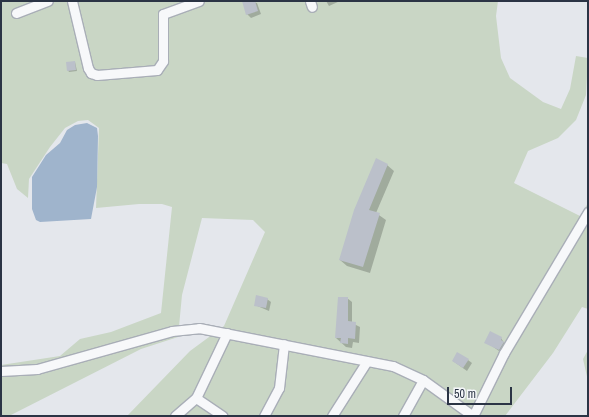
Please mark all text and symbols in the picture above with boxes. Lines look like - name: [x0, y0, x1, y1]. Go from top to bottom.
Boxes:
- scale bar: [449, 379, 514, 405]
- text: 50 m: [454, 386, 476, 402]

